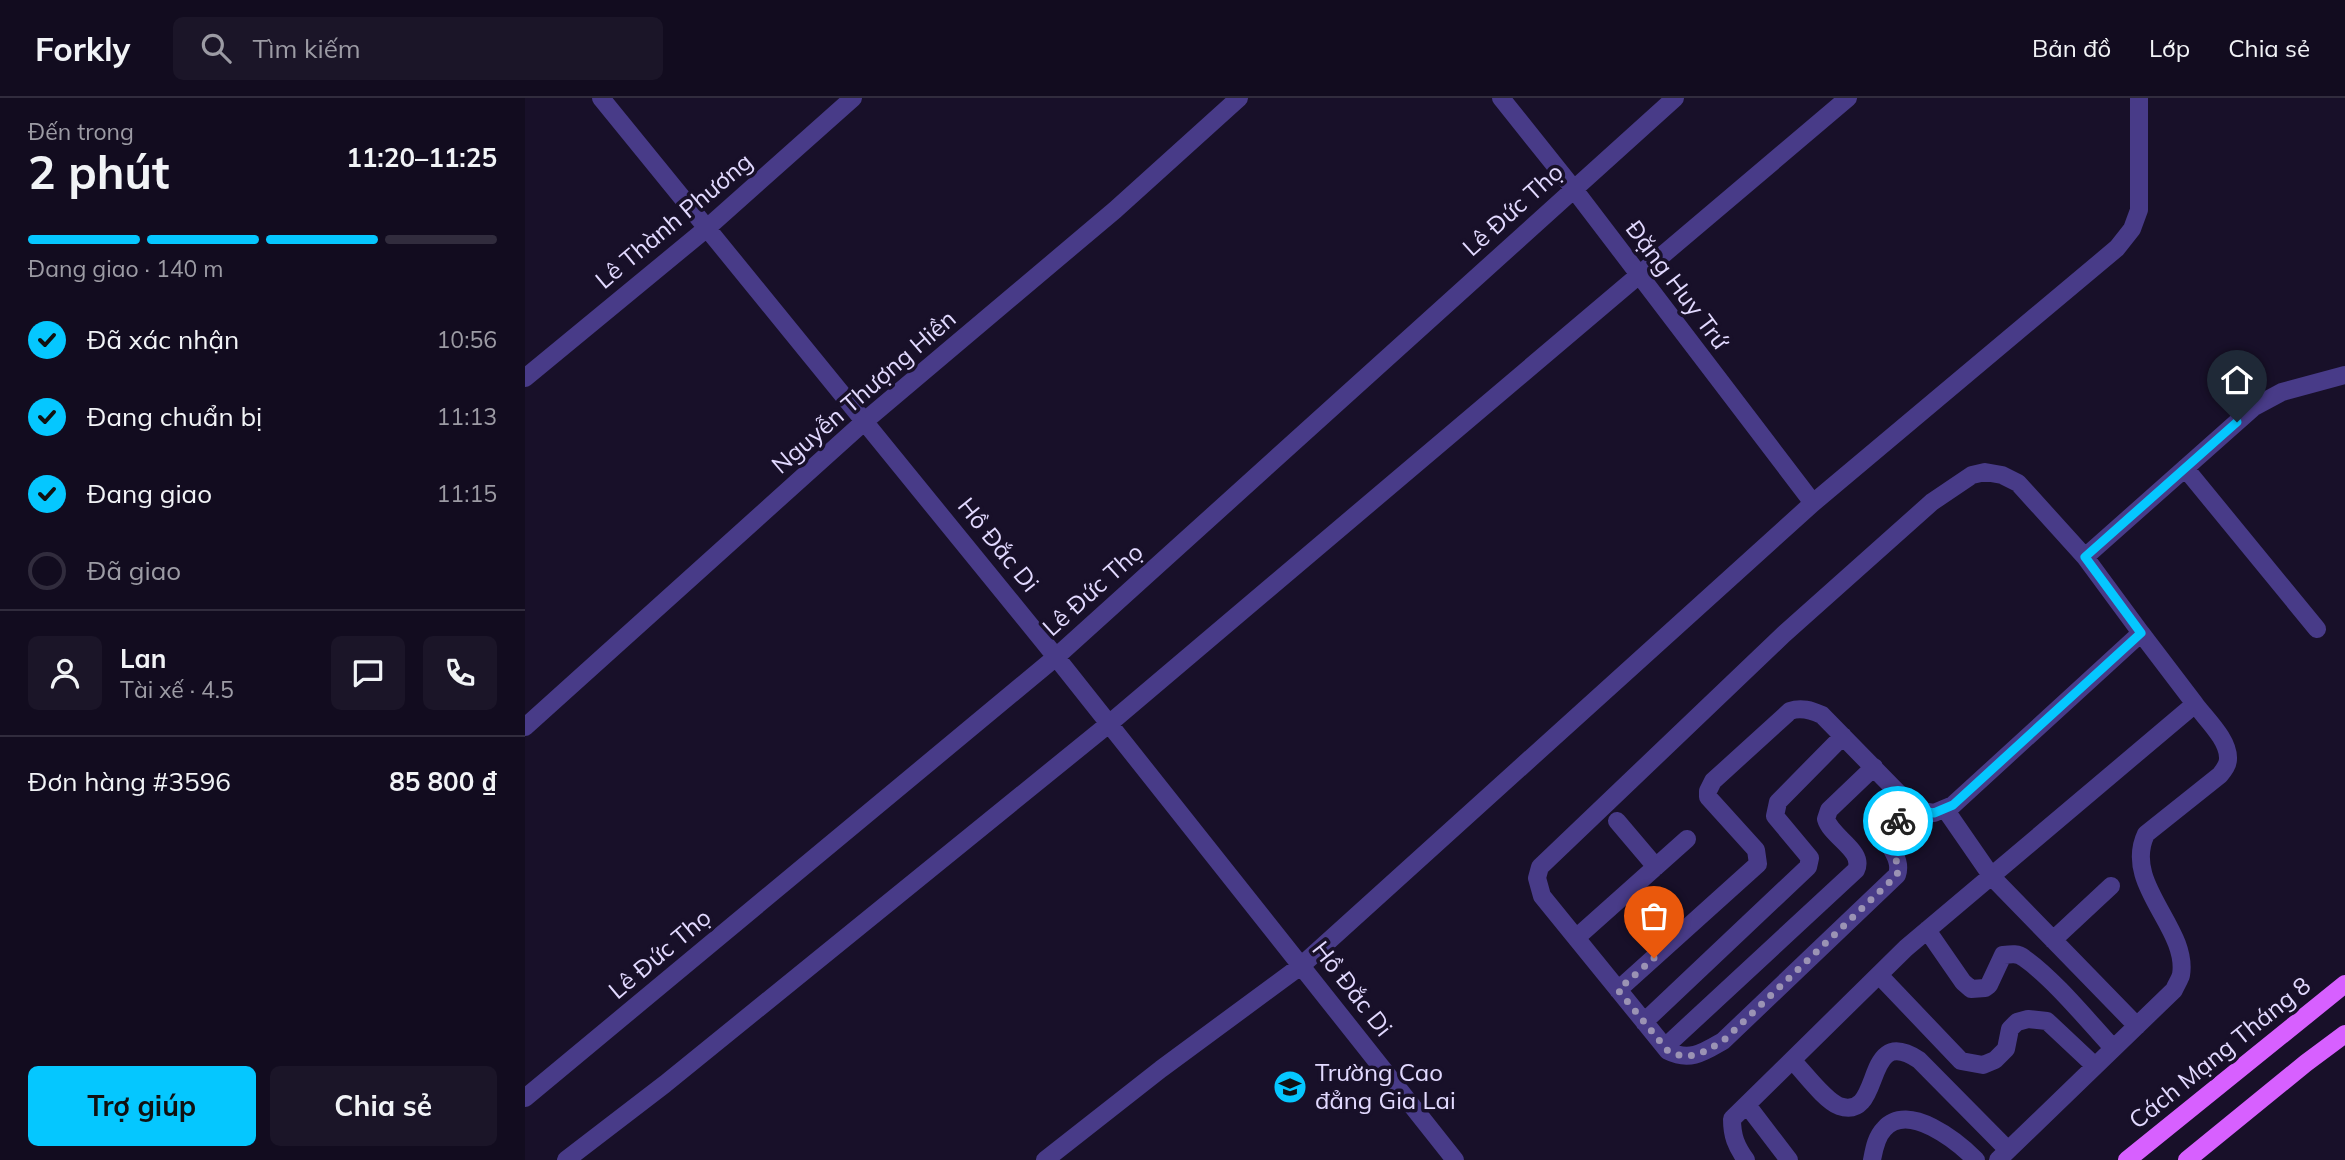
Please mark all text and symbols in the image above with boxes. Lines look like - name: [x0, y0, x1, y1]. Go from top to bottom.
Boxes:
- search box: [173, 17, 663, 80]
- text: Forkly: [35, 28, 131, 69]
- icon: search: [197, 29, 235, 67]
- text: Tìm kiếm: [253, 32, 361, 65]
- text: Bản đồ: [2032, 33, 2111, 63]
- text: Lớp: [2149, 33, 2190, 63]
- text: Chia sẻ: [2228, 33, 2310, 63]
- text: Đến trong: [28, 117, 134, 146]
- text: 11:20–11:25: [346, 141, 497, 174]
- text: 2 phút: [28, 143, 169, 201]
- street label: Lê Thành Phương: [589, 146, 758, 295]
- street label: Lê Đức Thọ: [1456, 156, 1569, 262]
- street label: Đặng Huy Trứ: [1620, 214, 1737, 356]
- text: Đang giao · 140 m: [28, 254, 224, 283]
- street label: Nguyễn Thượng Hiền: [765, 303, 962, 479]
- icon: check: [28, 321, 66, 359]
- text: Đã xác nhận: [87, 323, 239, 356]
- text: 10:56: [437, 325, 497, 354]
- pin: [2207, 350, 2267, 422]
- icon: home: [2218, 361, 2256, 399]
- icon: check: [28, 398, 66, 436]
- text: Đang chuẩn bị: [87, 400, 262, 433]
- text: 11:13: [437, 402, 497, 431]
- icon: check: [28, 475, 66, 513]
- text: Đang giao: [87, 477, 212, 510]
- text: 11:15: [437, 479, 497, 508]
- street label: Hồ Đắc Di: [952, 491, 1046, 598]
- street label: Lê Đức Thọ: [1036, 536, 1149, 642]
- text: Đã giao: [87, 554, 181, 587]
- button: person: [28, 636, 102, 710]
- button: chat: [331, 636, 405, 710]
- button: phone: [423, 636, 497, 710]
- text: Lan: [120, 642, 166, 675]
- text: Tài xế · 4.5: [120, 675, 234, 704]
- text: Đơn hàng #3596: [28, 765, 231, 798]
- text: 85 800 ₫: [389, 765, 497, 798]
- courier: [1863, 786, 1933, 856]
- icon: bike: [1879, 802, 1917, 840]
- pin: [1624, 886, 1684, 958]
- icon: bag: [1635, 897, 1673, 935]
- street label: Lê Đức Thọ: [602, 902, 717, 1005]
- street label: Hồ Đắc Di: [1306, 935, 1399, 1042]
- street label: Cách Mạng Tháng 8: [2123, 970, 2316, 1135]
- place label: Trường Cao đẳng Gia Lai: [1315, 1057, 1456, 1115]
- button: Trợ giúp: [28, 1066, 256, 1146]
- button: Chia sẻ: [270, 1066, 497, 1146]
- school or university icon: Trường Cao đẳng Gia Lai: [1271, 1068, 1309, 1106]

